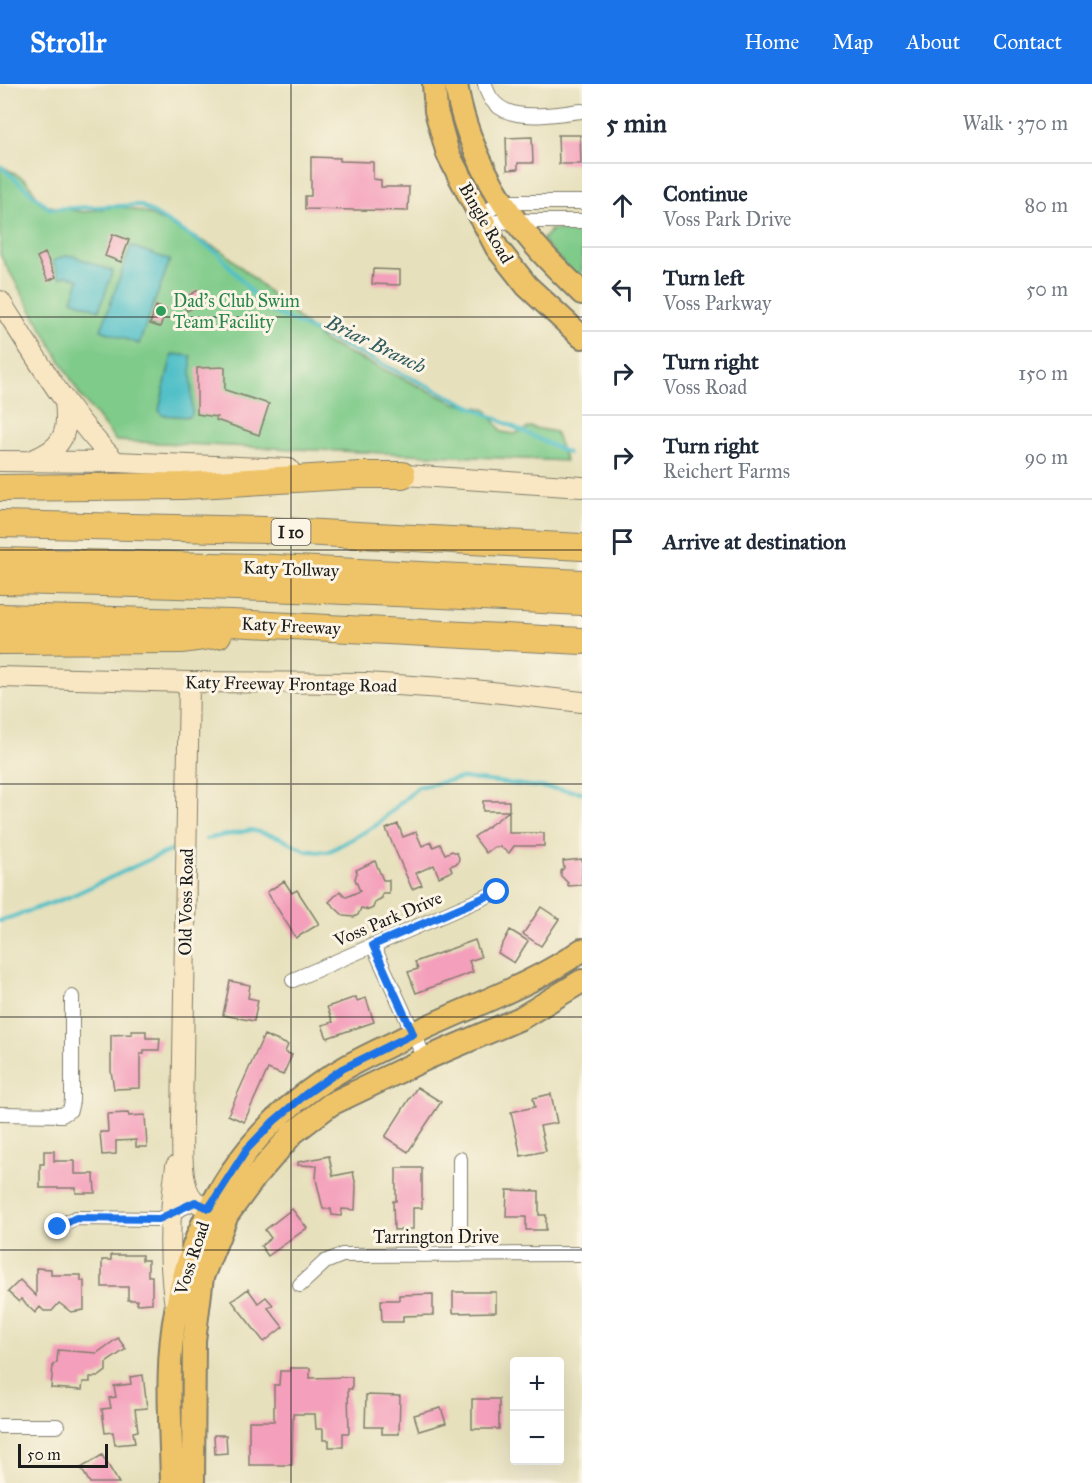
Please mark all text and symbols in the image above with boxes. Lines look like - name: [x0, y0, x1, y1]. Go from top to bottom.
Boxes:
- text: Strollr: [30, 25, 106, 60]
- text: Home: [744, 29, 799, 55]
- text: Map: [832, 29, 873, 55]
- text: About: [906, 29, 960, 55]
- text: Contact: [993, 29, 1062, 55]
- text: 5 min: [606, 107, 667, 139]
- text: Walk · 370 m: [962, 111, 1068, 135]
- street label: Bingle Road: [453, 179, 518, 268]
- text: Continue: [663, 180, 748, 207]
- icon: ahead: [606, 189, 639, 222]
- text: 80 m: [1025, 193, 1068, 217]
- text: Voss Park Drive: [663, 207, 791, 231]
- text: Turn left: [663, 264, 745, 291]
- icon: left: [606, 273, 639, 306]
- text: 50 m: [1026, 277, 1068, 301]
- place label: Dad's Club Swim Team Facility: [173, 290, 300, 333]
- text: Voss Parkway: [663, 291, 771, 315]
- marker: Dad's Club Swim Team Facility: [154, 304, 168, 318]
- water label: Briar Branch: [321, 309, 430, 379]
- text: Turn right: [663, 348, 759, 375]
- icon: right: [606, 357, 639, 390]
- text: 150 m: [1018, 361, 1068, 385]
- text: Voss Road: [663, 375, 747, 399]
- text: Turn right: [663, 432, 759, 459]
- icon: right: [606, 441, 639, 474]
- text: 90 m: [1025, 445, 1068, 469]
- text: Reichert Farms: [663, 459, 790, 483]
- road number: I 10: [272, 519, 310, 545]
- icon: arrive: [606, 525, 639, 558]
- text: Arrive at destination: [663, 528, 846, 555]
- street label: Katy Tollway: [243, 556, 340, 582]
- street label: Katy Freeway: [241, 612, 342, 640]
- street label: Katy Freeway Frontage Road: [185, 671, 397, 698]
- street label: Old Voss Road: [174, 848, 198, 956]
- route start: [483, 878, 509, 904]
- street label: Voss Park Drive: [330, 886, 445, 952]
- route end: [44, 1213, 70, 1239]
- street label: Voss Road: [170, 1219, 214, 1298]
- street label: Tarrington Drive: [373, 1226, 499, 1249]
- map controls: [510, 1357, 564, 1465]
- button: +: [510, 1357, 564, 1411]
- button: −: [510, 1411, 564, 1465]
- scale bar: [18, 1441, 108, 1468]
- text: 50 m: [27, 1445, 61, 1464]

